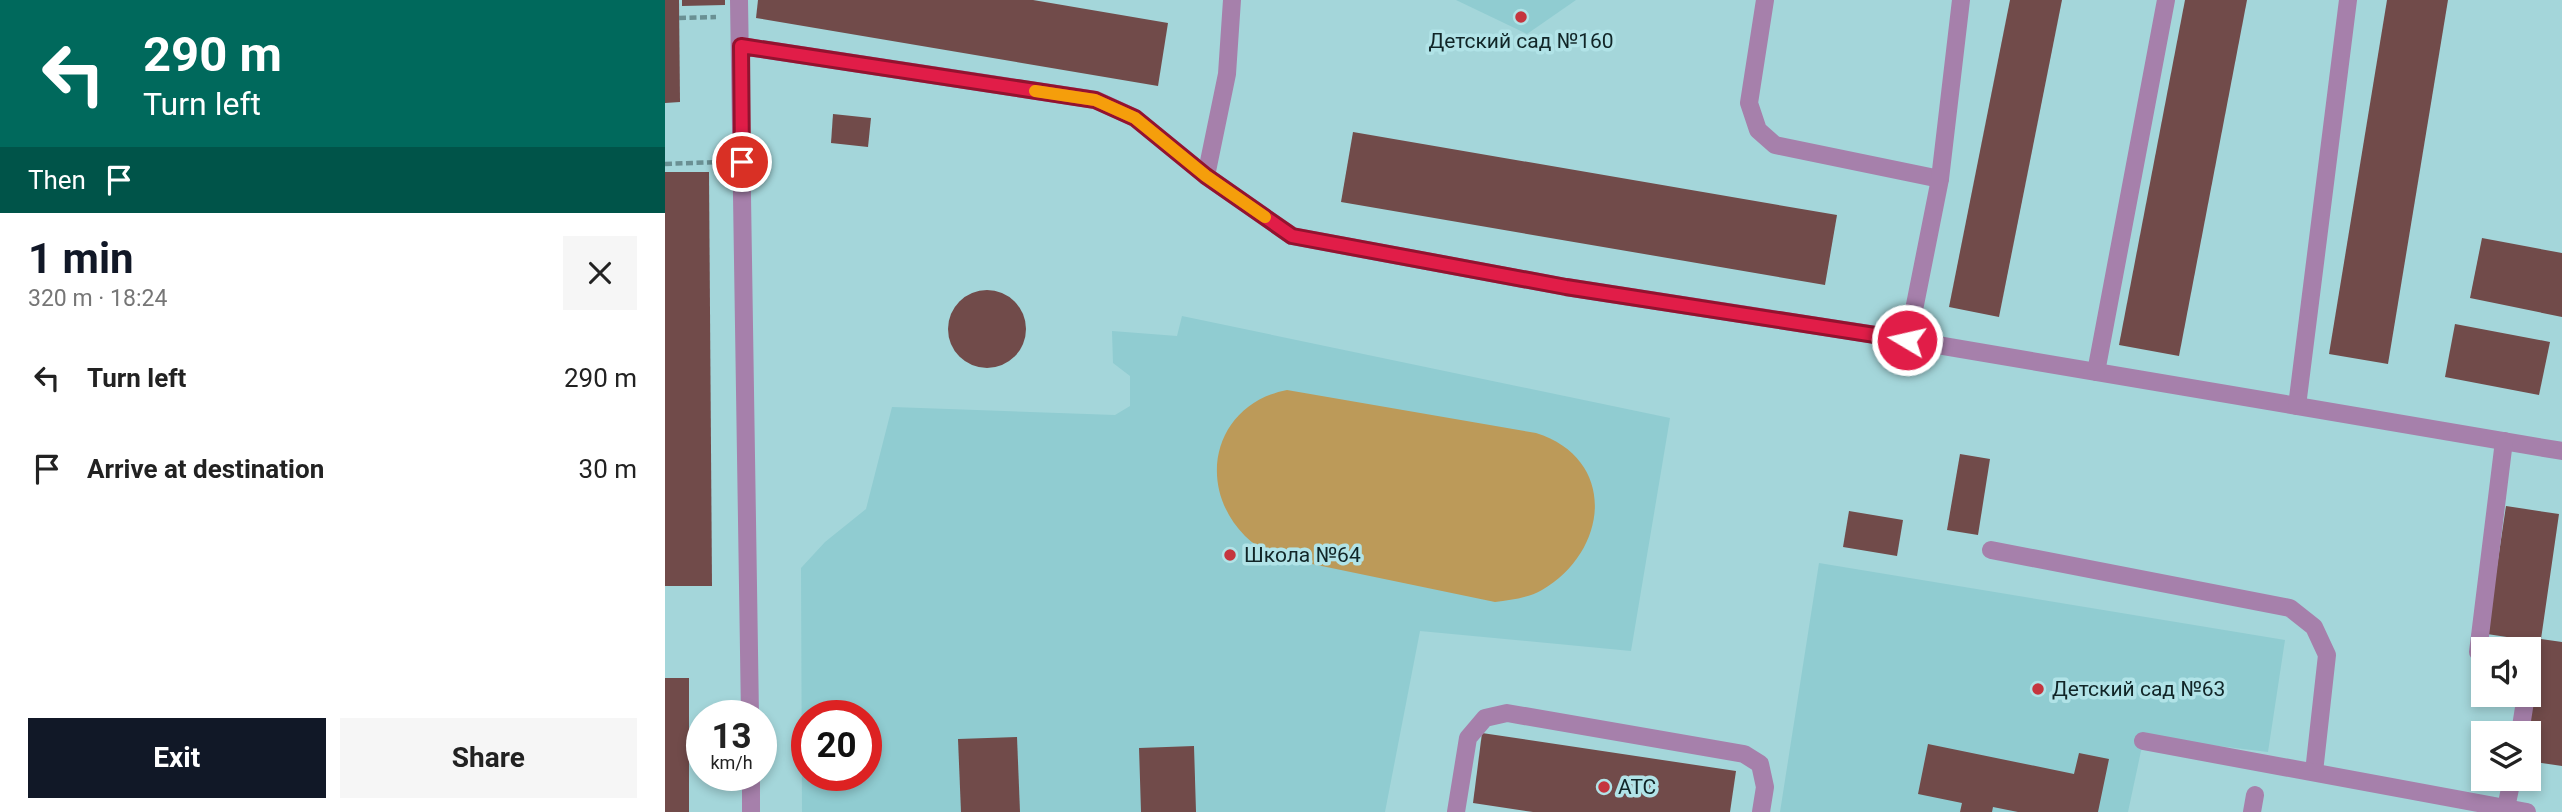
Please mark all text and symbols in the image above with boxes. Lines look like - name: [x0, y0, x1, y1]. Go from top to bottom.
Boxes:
- marker: Детский сад №160: [1513, 9, 1529, 25]
- text: 290 m: [143, 26, 282, 83]
- icon: left: [28, 28, 119, 119]
- place label: Детский сад №160: [1428, 29, 1614, 53]
- text: Turn left: [143, 85, 261, 123]
- pin: [712, 132, 772, 192]
- icon: arrive: [723, 143, 761, 181]
- icon: arrive: [100, 161, 138, 199]
- text: Then: [28, 165, 86, 195]
- text: 1 min: [28, 234, 134, 283]
- button: close: [563, 236, 637, 310]
- text: 320 m · 18:24: [28, 285, 167, 312]
- position arrow: [1870, 303, 1944, 377]
- icon: left: [28, 359, 66, 397]
- text: Turn left: [87, 363, 186, 393]
- text: 290 m: [564, 363, 637, 393]
- icon: arrive: [28, 450, 66, 488]
- text: Arrive at destination: [87, 454, 324, 484]
- text: 30 m: [579, 454, 637, 484]
- place label: Школа №64: [1244, 543, 1361, 567]
- marker: Школа №64: [1222, 547, 1238, 563]
- map controls: [2471, 637, 2541, 791]
- button: sound: [2471, 637, 2541, 707]
- place label: Детский сад №63: [2052, 677, 2225, 701]
- marker: Детский сад №63: [2030, 681, 2046, 697]
- speed limit sign: 20: [791, 700, 882, 791]
- text: 13: [711, 716, 752, 757]
- button: Exit: [28, 718, 326, 798]
- button: Share: [340, 718, 637, 798]
- button: layers: [2471, 721, 2541, 791]
- text: km/h: [710, 752, 753, 773]
- place label: АТС: [1618, 775, 1656, 799]
- marker: АТС: [1596, 779, 1612, 795]

